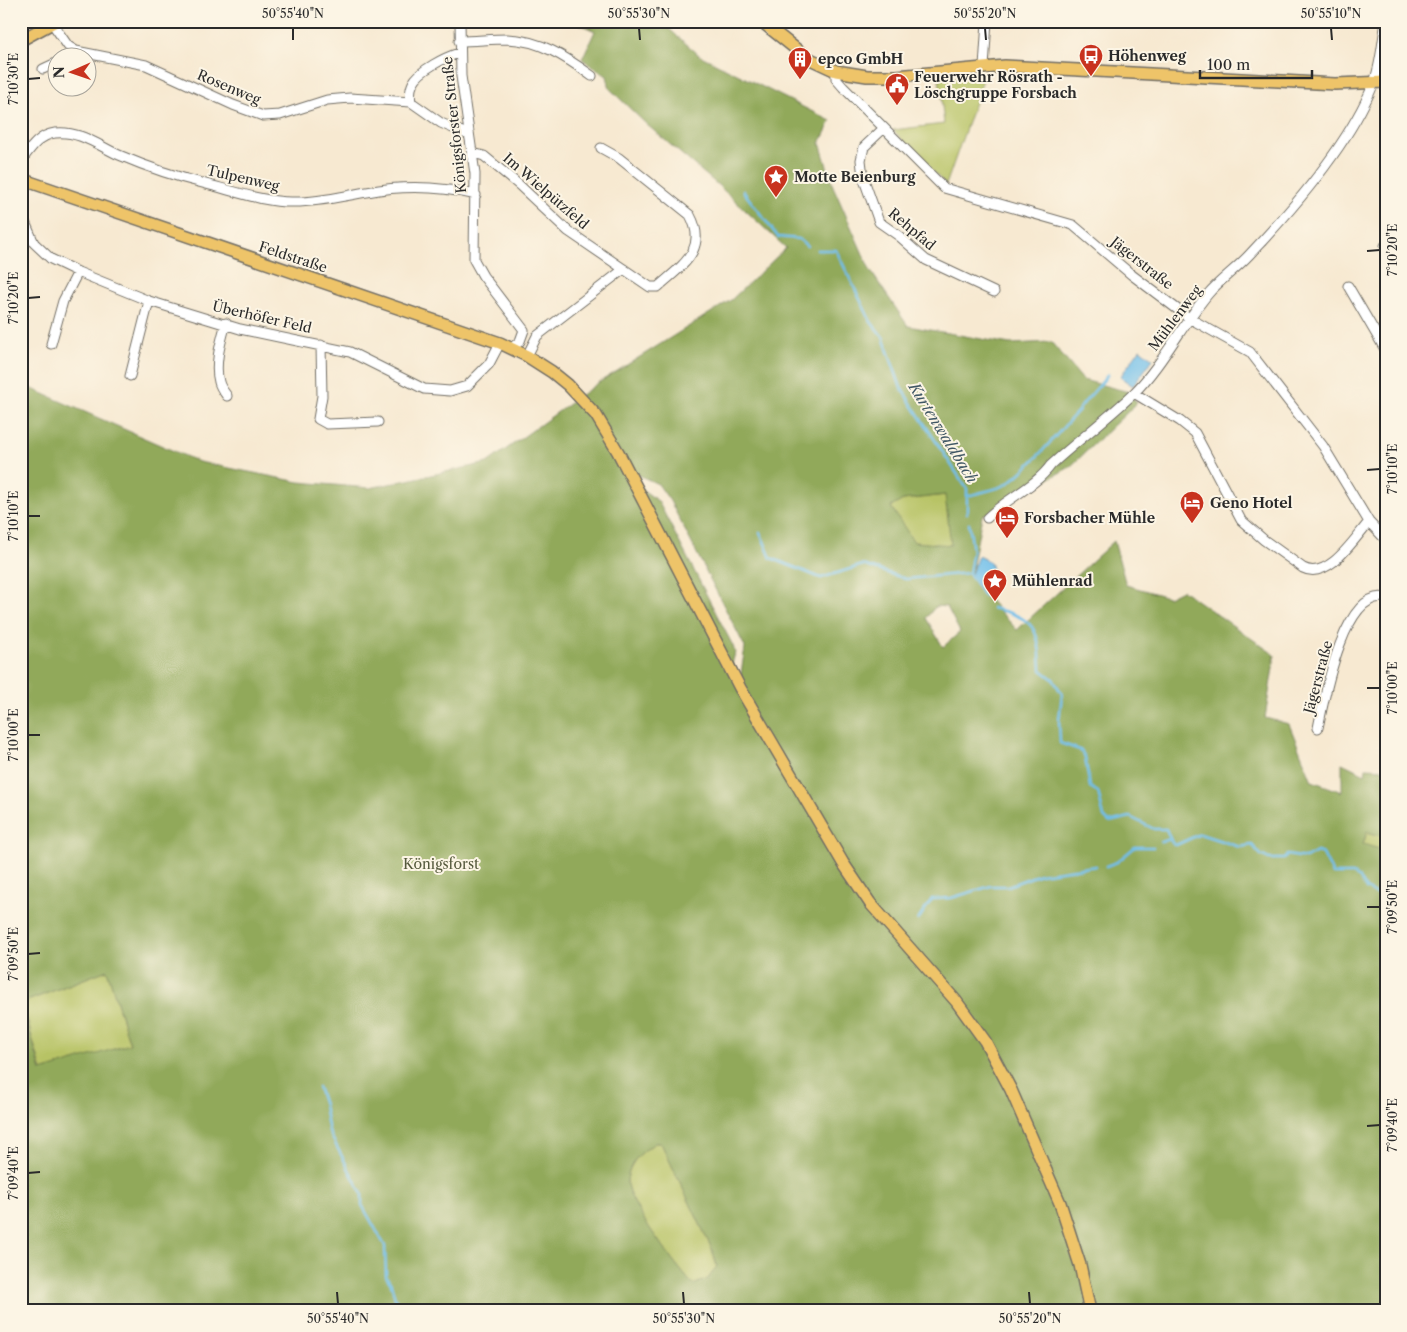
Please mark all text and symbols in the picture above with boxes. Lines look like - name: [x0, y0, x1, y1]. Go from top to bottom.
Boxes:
- text: 50°55'40"N: [262, 6, 324, 21]
- text: 50°55'30"N: [608, 6, 670, 21]
- text: 50°55'20"N: [954, 6, 1016, 21]
- text: 50°55'10"N: [1301, 6, 1361, 21]
- bus stop icon: Höhenweg: [1078, 43, 1104, 77]
- building icon: epco GmbH: [787, 46, 813, 80]
- place label: Höhenweg: [1108, 47, 1187, 65]
- north arrow: [48, 48, 98, 98]
- scale bar: [1200, 48, 1312, 80]
- place label: epco GmbH: [818, 50, 903, 68]
- text: 7°10'30"E: [6, 53, 21, 105]
- text: 100 m: [1207, 55, 1250, 74]
- street label: Königsforster Straße: [438, 56, 470, 194]
- text: N: [50, 66, 68, 79]
- street label: Rosenweg: [194, 66, 264, 109]
- place label: Feuerwehr Rösrath - Löschgruppe Forsbach: [914, 68, 1077, 102]
- public building icon: Feuerwehr Rösrath - Löschgruppe Forsbach: [884, 72, 910, 106]
- street label: Im Wielpützfeld: [499, 149, 593, 233]
- street label: Tulpenweg: [205, 161, 282, 195]
- place icon: Motte Beienburg: [763, 164, 789, 198]
- place label: Motte Beienburg: [794, 168, 916, 186]
- street label: Rehpfad: [885, 204, 940, 254]
- text: 7°10'20"E: [1385, 224, 1400, 276]
- street label: Jägerstraße: [1105, 232, 1177, 293]
- street label: Feldstraße: [257, 238, 330, 277]
- text: 7°10'20"E: [6, 272, 21, 324]
- street label: Mühlenweg: [1144, 281, 1206, 355]
- street label: Überhöfer Feld: [211, 297, 314, 337]
- water label: Kurtenwaldbach: [904, 378, 982, 487]
- text: 7°10'10"E: [1385, 444, 1400, 494]
- hotel icon: Geno Hotel: [1179, 490, 1205, 524]
- text: 7°10'10"E: [6, 491, 21, 541]
- place label: Geno Hotel: [1210, 494, 1293, 512]
- hotel icon: Forsbacher Mühle: [994, 505, 1020, 539]
- place label: Forsbacher Mühle: [1024, 509, 1155, 527]
- place icon: Mühlenrad: [982, 568, 1008, 602]
- place label: Mühlenrad: [1012, 572, 1093, 590]
- street label: Jägerstraße: [1299, 638, 1336, 717]
- text: 7°10'00"E: [1385, 661, 1400, 715]
- text: 7°10'00"E: [6, 708, 21, 762]
- park label: Königsforst: [403, 855, 479, 873]
- text: 7°09'50"E: [1385, 880, 1400, 934]
- text: 7°09'50"E: [6, 927, 21, 981]
- text: 7°09'40"E: [1385, 1098, 1400, 1152]
- text: 7°09'40"E: [6, 1146, 21, 1200]
- text: 50°55'40"N: [307, 1311, 369, 1326]
- text: 50°55'30"N: [653, 1311, 715, 1326]
- text: 50°55'20"N: [999, 1311, 1061, 1326]

